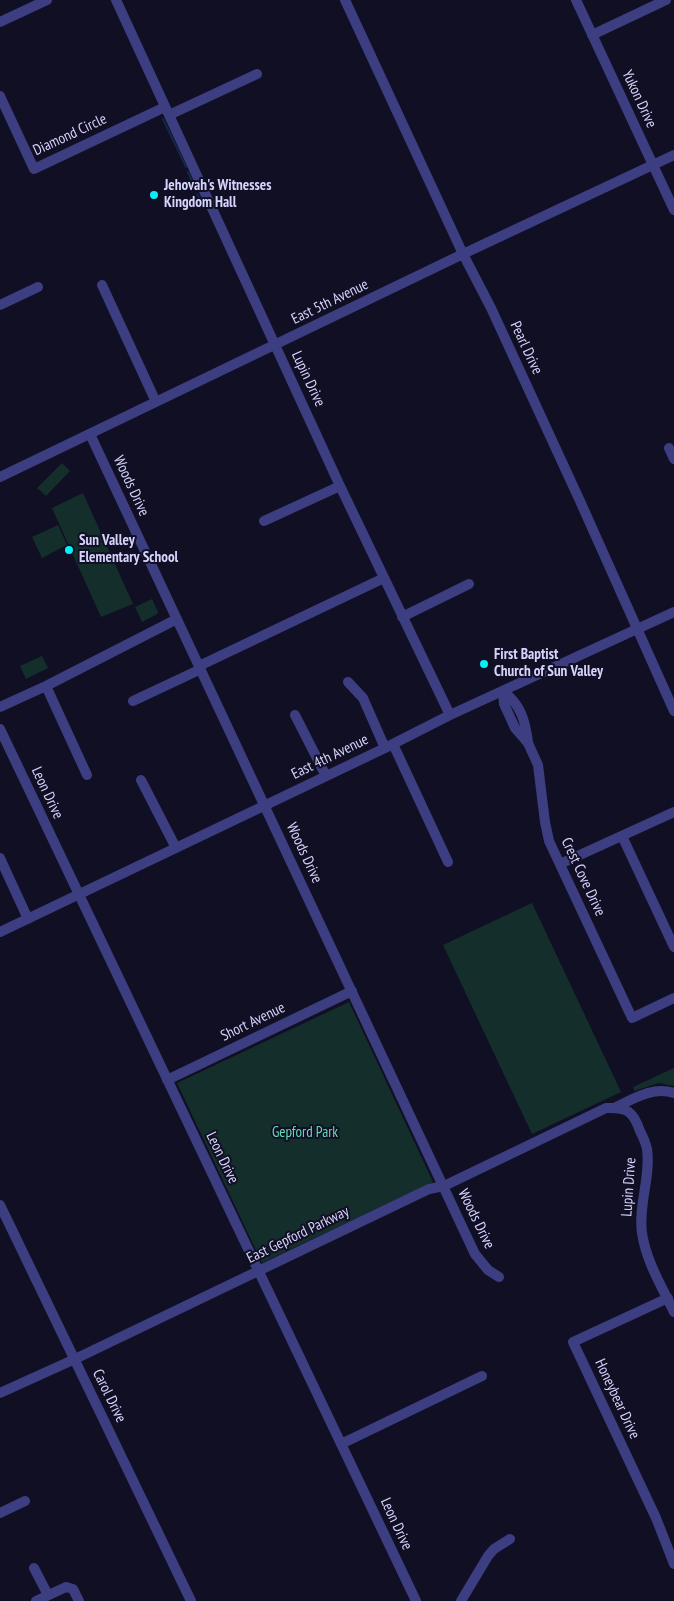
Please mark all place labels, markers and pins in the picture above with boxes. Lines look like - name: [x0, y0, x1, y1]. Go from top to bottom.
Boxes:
- place label: Jehovah's Witnesses Kingdom Hall: [164, 177, 271, 212]
- marker: Jehovah's Witnesses Kingdom Hall: [148, 189, 160, 201]
- place label: Sun Valley Elementary School: [79, 532, 178, 567]
- marker: Sun Valley Elementary School: [63, 544, 75, 556]
- place label: First Baptist Church of Sun Valley: [494, 646, 603, 681]
- marker: First Baptist Church of Sun Valley: [478, 658, 490, 670]

